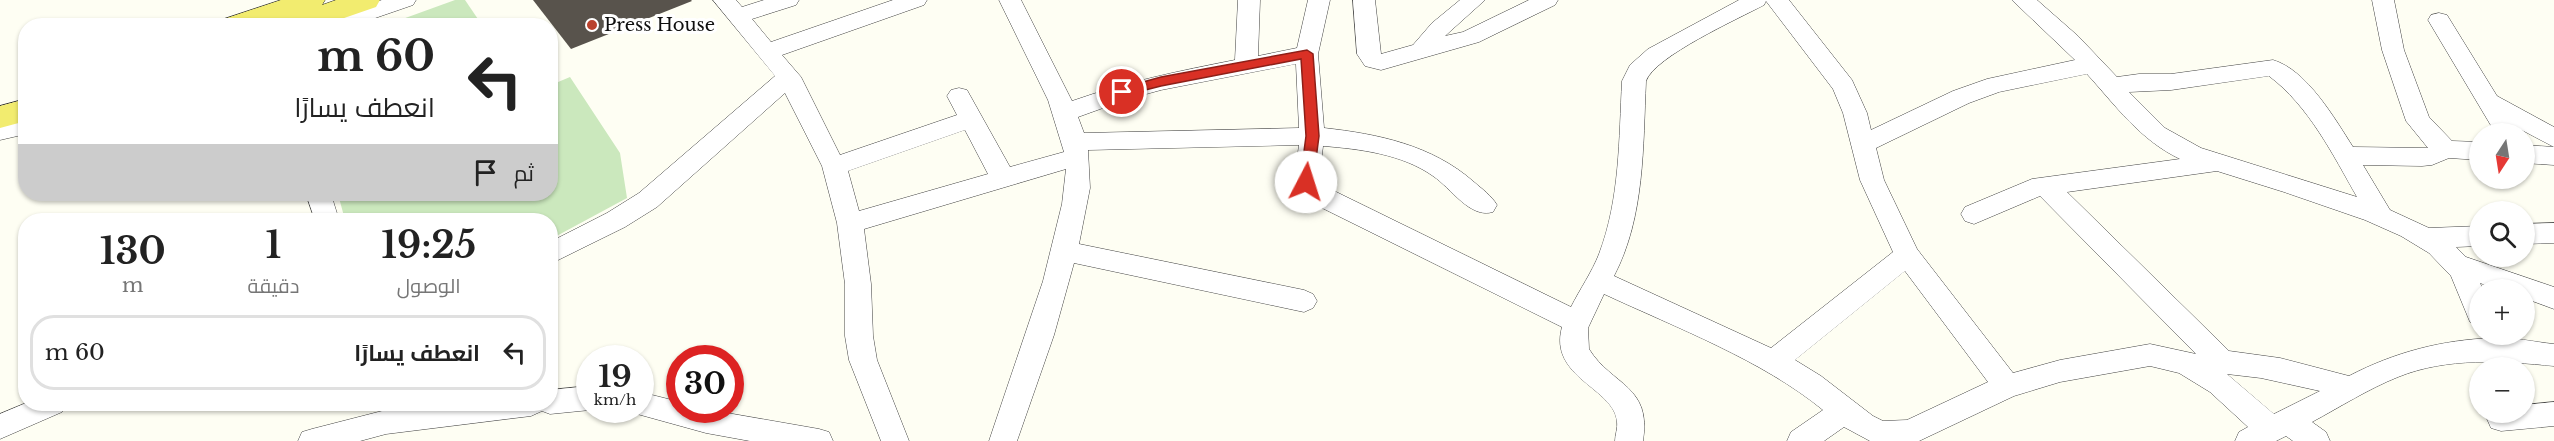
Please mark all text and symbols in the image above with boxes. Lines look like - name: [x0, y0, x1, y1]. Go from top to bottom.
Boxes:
- place label: Press House: [604, 14, 715, 36]
- marker: Press House: [585, 18, 599, 32]
- text: 60 m: [317, 30, 435, 82]
- icon: left: [456, 42, 534, 120]
- pin: [1096, 66, 1147, 117]
- icon: arrive: [1105, 75, 1138, 108]
- text: انعطف يسارًا: [294, 91, 435, 124]
- north arrow: [2469, 123, 2535, 189]
- map controls: [2469, 123, 2535, 423]
- position arrow: [1274, 150, 1338, 214]
- icon: arrive: [469, 156, 502, 189]
- text: ثم: [514, 160, 534, 187]
- button: search: [2469, 201, 2535, 267]
- text: 1: [266, 223, 281, 268]
- text: 19:25: [381, 223, 476, 268]
- text: 130: [100, 229, 166, 274]
- text: m: [122, 273, 143, 297]
- text: دقيقة: [247, 274, 299, 298]
- text: الوصول: [397, 274, 461, 298]
- button: +: [2469, 279, 2535, 345]
- icon: left: [498, 336, 531, 369]
- text: 60 m: [45, 339, 105, 366]
- text: انعطف يسارًا: [354, 340, 480, 367]
- speed limit sign: 30: [666, 345, 744, 423]
- button: −: [2469, 357, 2535, 423]
- text: 19: [598, 358, 632, 395]
- text: km/h: [594, 390, 636, 409]

